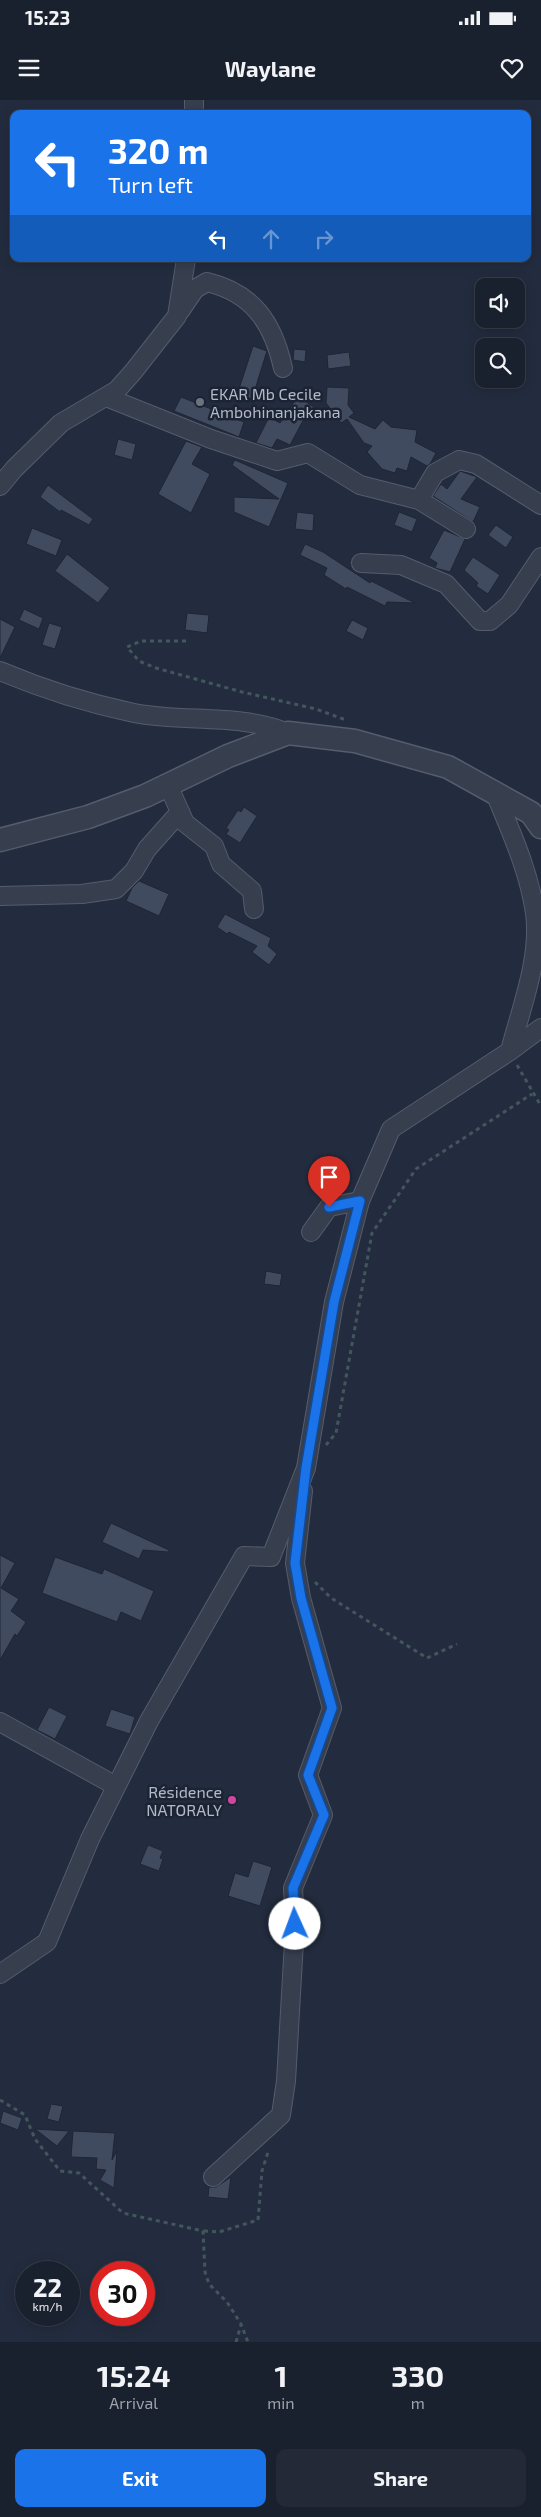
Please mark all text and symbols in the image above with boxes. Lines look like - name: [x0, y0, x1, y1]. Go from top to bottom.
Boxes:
- text: 15:23: [25, 6, 70, 29]
- icon: menu: [15, 54, 43, 82]
- icon: heart: [498, 54, 526, 82]
- text: Waylane: [225, 55, 316, 81]
- text: 320 m: [108, 129, 209, 171]
- icon: left: [25, 130, 90, 195]
- text: Turn left: [108, 171, 193, 197]
- icon: left: [204, 225, 232, 253]
- icon: ahead: [257, 225, 285, 253]
- icon: right: [310, 225, 338, 253]
- map controls: [475, 278, 525, 388]
- button: sound: [475, 278, 525, 328]
- button: search: [475, 338, 525, 388]
- place label: EKAR Mb Cecile Ambohinanjakana: [210, 384, 341, 422]
- marker: EKAR Mb Cecile Ambohinanjakana: [194, 396, 206, 408]
- pin: [308, 1156, 350, 1207]
- icon: arrive: [315, 1163, 343, 1191]
- place label: Résidence NATORALY: [146, 1782, 222, 1819]
- marker: Résidence NATORALY: [226, 1794, 238, 1806]
- position arrow: [268, 1897, 320, 1949]
- speed limit sign: 30: [90, 2261, 155, 2326]
- text: 22: [33, 2272, 62, 2302]
- text: km/h: [33, 2299, 62, 2313]
- text: 15:24: [97, 2357, 171, 2393]
- text: 1: [274, 2357, 287, 2393]
- text: 330: [391, 2357, 444, 2393]
- text: Arrival: [109, 2393, 158, 2412]
- text: min: [267, 2393, 295, 2412]
- text: m: [411, 2393, 425, 2412]
- button: Exit: [15, 2449, 266, 2507]
- button: Share: [276, 2449, 526, 2507]

